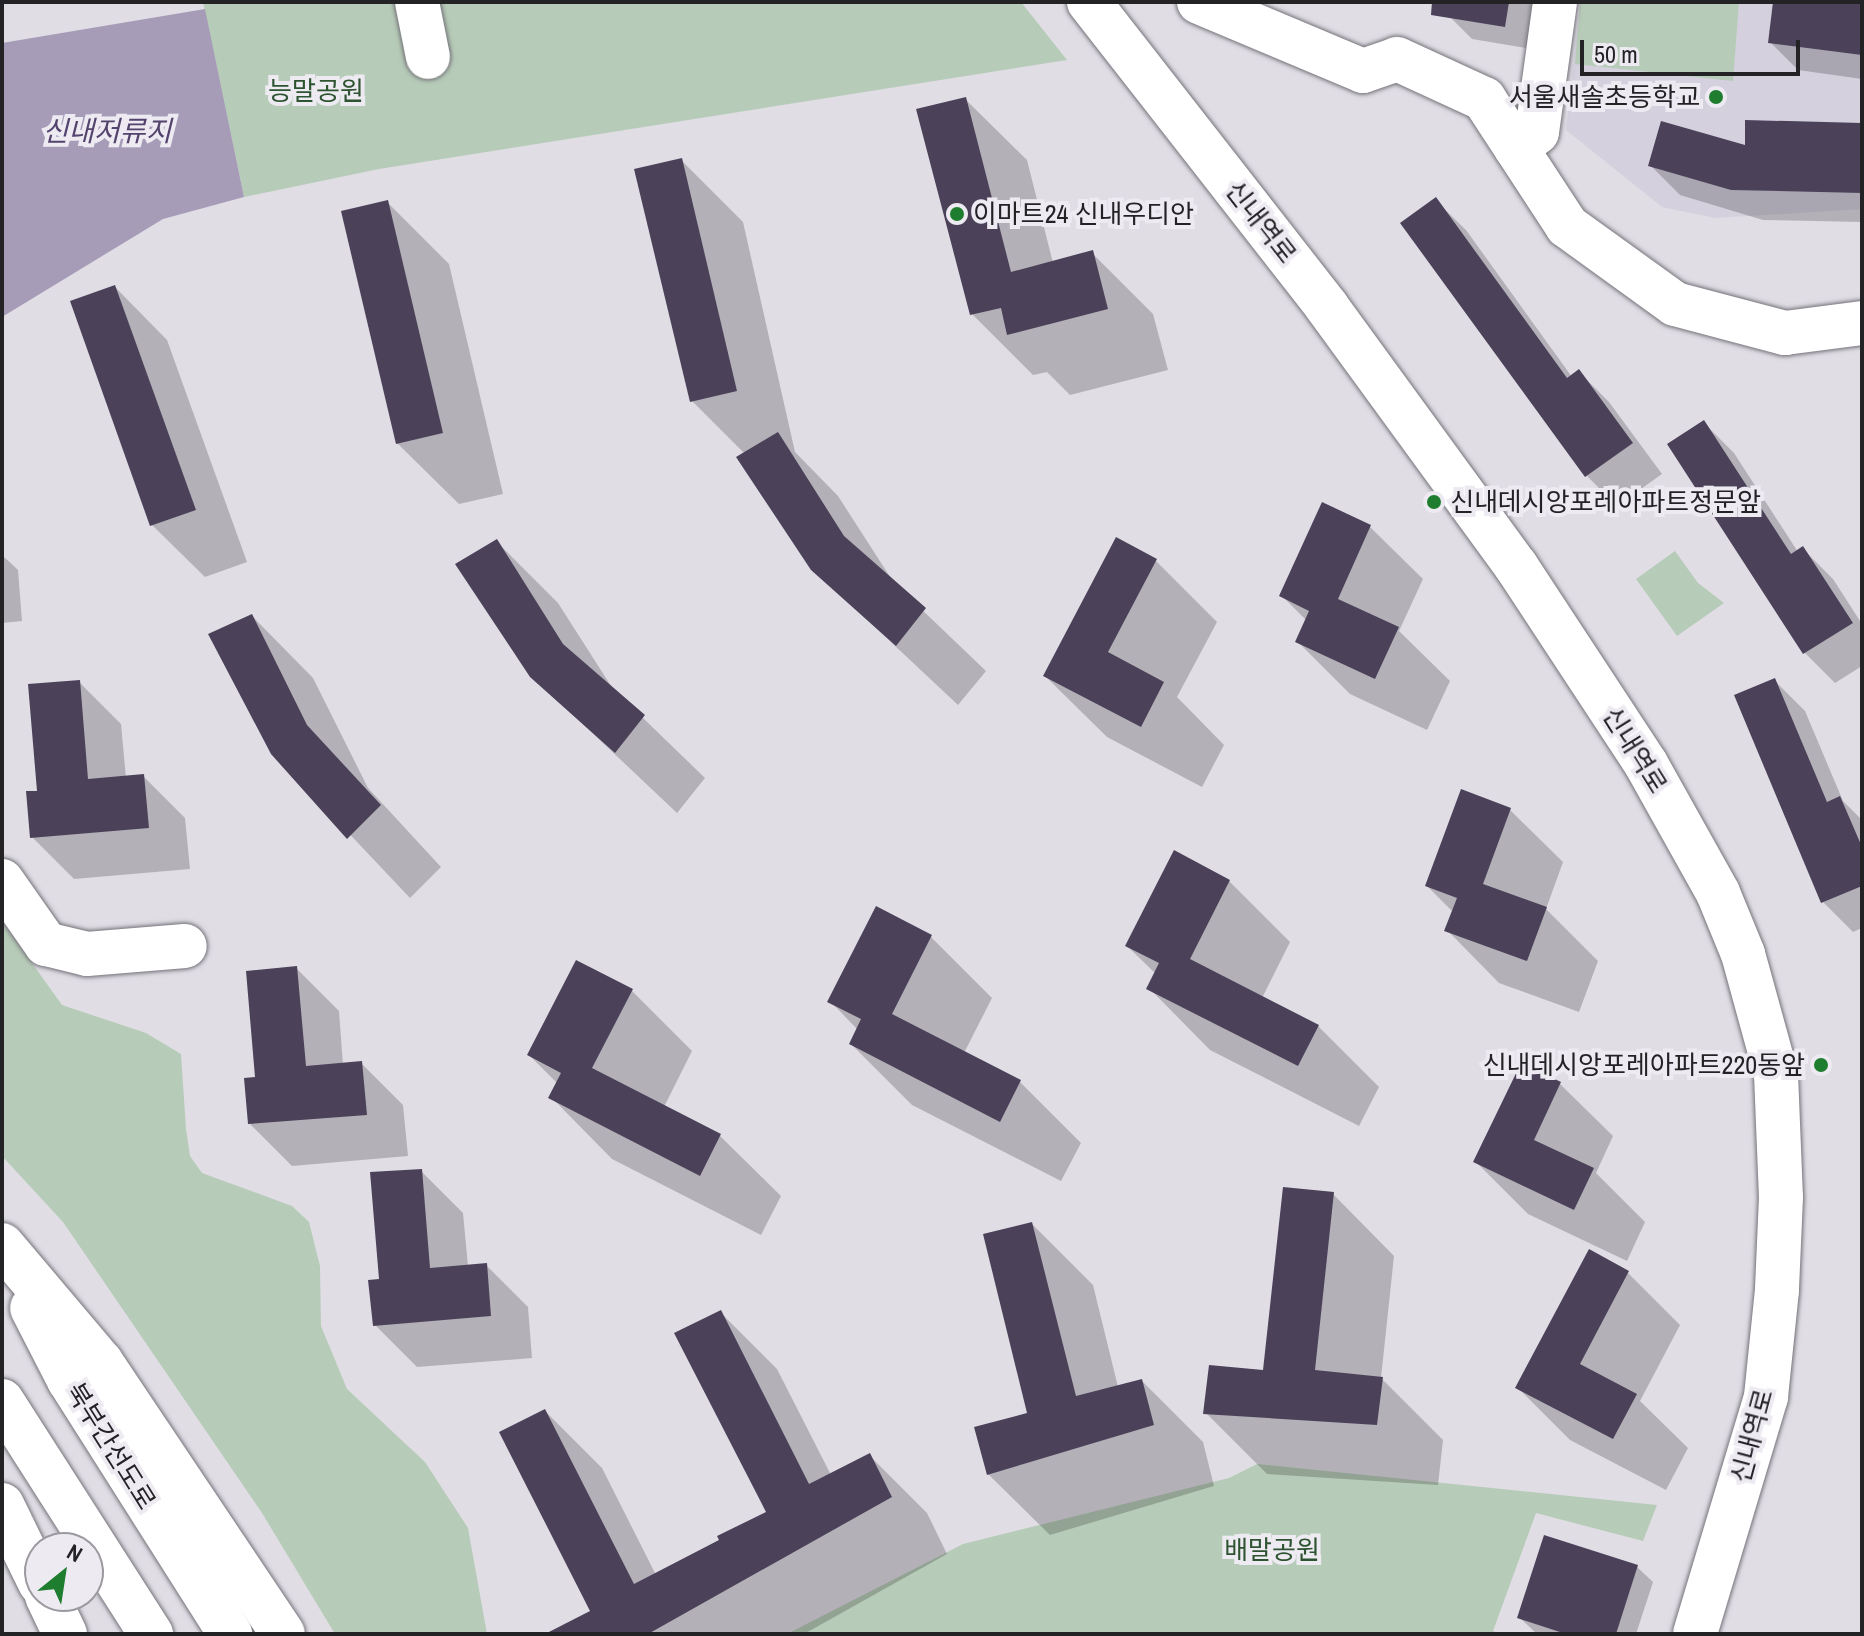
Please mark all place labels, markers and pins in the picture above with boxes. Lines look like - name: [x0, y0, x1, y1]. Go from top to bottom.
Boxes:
- place label: 서울새솔초등학교: [1509, 81, 1700, 113]
- marker: 서울새솔초등학교: [1707, 88, 1725, 106]
- place label: 이마트24 신내우디안: [973, 198, 1194, 230]
- marker: 이마트24 신내우디안: [948, 205, 966, 223]
- place label: 신내데시앙포레아파트정문앞: [1450, 486, 1761, 518]
- marker: 신내데시앙포레아파트정문앞: [1425, 493, 1443, 511]
- place label: 신내데시앙포레아파트220동앞: [1482, 1049, 1805, 1081]
- marker: 신내데시앙포레아파트220동앞: [1812, 1056, 1830, 1074]

